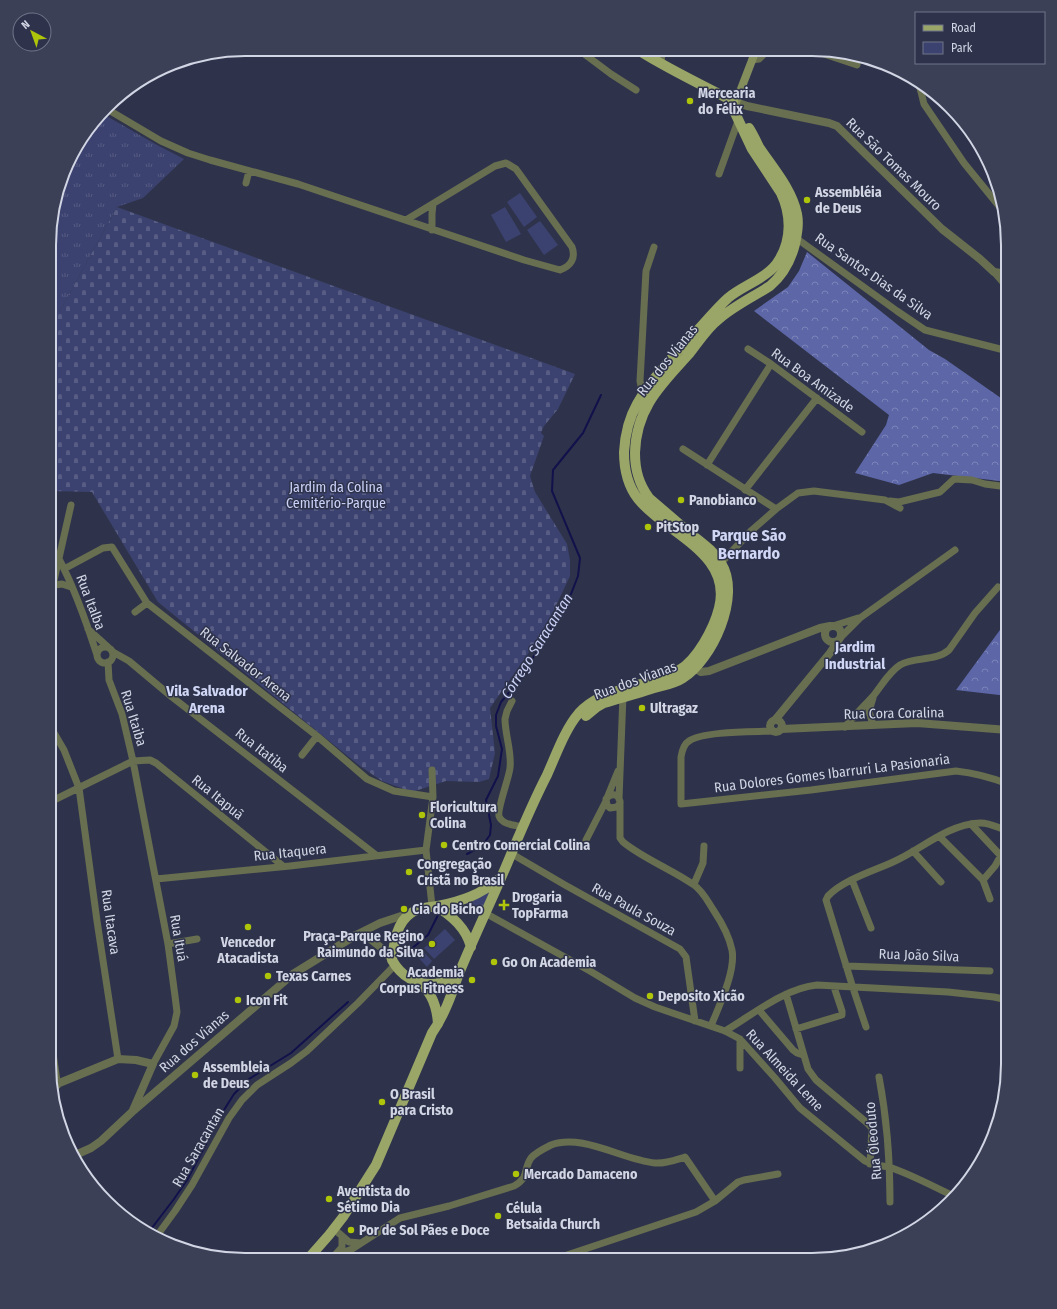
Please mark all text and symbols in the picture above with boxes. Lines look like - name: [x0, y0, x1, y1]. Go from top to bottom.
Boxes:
- north arrow: [12, 12, 52, 52]
- legend: [915, 12, 1045, 64]
- text: N: [19, 18, 33, 32]
- text: Road: [951, 21, 976, 35]
- text: Park: [951, 41, 973, 55]
- place label: Mercearia do Félix: [698, 85, 755, 118]
- marker: Mercearia do Félix: [685, 96, 695, 106]
- street label: Rua São Tomas Mouro: [842, 115, 945, 214]
- place label: Assembléia de Deus: [814, 184, 882, 217]
- marker: Assembléia de Deus: [802, 195, 812, 205]
- street label: Rua Santos Dias da Silva: [812, 229, 936, 323]
- street label: Rua dos Vianas: [633, 321, 701, 399]
- street label: Rua Boa Amizade: [768, 345, 858, 416]
- park label: Jardim da Colina Cemitério-Parque: [286, 479, 386, 512]
- place label: Panobianco: [689, 492, 757, 509]
- marker: Panobianco: [676, 495, 686, 505]
- place label: PitStop: [656, 519, 700, 536]
- marker: PitStop: [643, 522, 653, 532]
- district label: Parque São Bernardo: [712, 526, 787, 563]
- street label: Rua Italba: [72, 572, 109, 632]
- water label: Córrego Saracantan: [497, 590, 577, 702]
- street label: Rua Salvador Arena: [197, 623, 295, 705]
- district label: Jardim Industrial: [825, 638, 886, 673]
- street label: Rua dos Vianas: [591, 658, 679, 703]
- district label: Vila Salvador Arena: [165, 682, 248, 717]
- street label: Rua Itaiba: [117, 688, 150, 748]
- place label: Ultragaz: [650, 700, 698, 717]
- marker: Ultragaz: [637, 703, 647, 713]
- street label: Rua Cora Coralina: [844, 704, 945, 723]
- street label: Rua Itatiba: [232, 724, 292, 776]
- street label: Rua Dolores Gomes Ibarruri La Pasionaria: [713, 751, 951, 796]
- street label: Rua Itapuã: [188, 771, 247, 824]
- place label: Floricultura Colina: [430, 799, 497, 832]
- marker: Floricultura Colina: [417, 810, 427, 820]
- place label: Centro Comercial Colina: [452, 837, 590, 854]
- street label: Rua Itaquera: [253, 840, 327, 865]
- marker: Centro Comercial Colina: [439, 840, 449, 850]
- place label: Congregação Cristã no Brasil: [417, 856, 505, 889]
- marker: Congregação Cristã no Brasil: [404, 867, 414, 877]
- street label: Rua Paula Souza: [589, 879, 679, 940]
- street label: Rua Itacava: [98, 888, 123, 956]
- place label: Drogaria TopFarma: [512, 889, 568, 922]
- marker: Drogaria TopFarma: [499, 900, 509, 910]
- place label: Cia do Bicho: [412, 901, 484, 918]
- marker: Cia do Bicho: [399, 904, 409, 914]
- street label: Rua Ituá: [166, 913, 191, 963]
- marker: Vencedor Atacadista: [243, 922, 253, 932]
- place label: Praça-Parque Regino Raimundo da Silva: [303, 928, 425, 961]
- place label: Vencedor Atacadista: [216, 934, 279, 967]
- marker: Praça-Parque Regino Raimundo da Silva: [427, 939, 437, 949]
- street label: Rua João Silva: [878, 946, 960, 965]
- place label: Go On Academia: [502, 954, 596, 971]
- marker: Go On Academia: [489, 957, 499, 967]
- place label: Academia Corpus Fitness: [379, 964, 464, 997]
- place label: Texas Carnes: [276, 968, 351, 985]
- marker: Texas Carnes: [263, 971, 273, 981]
- marker: Academia Corpus Fitness: [467, 975, 477, 985]
- place label: Deposito Xicão: [658, 988, 745, 1005]
- marker: Deposito Xicão: [645, 991, 655, 1001]
- place label: Icon Fit: [246, 992, 289, 1009]
- marker: Icon Fit: [233, 995, 243, 1005]
- street label: Rua dos Vianas: [156, 1006, 233, 1076]
- street label: Rua Almeida Leme: [742, 1026, 827, 1115]
- place label: Assembleia de Deus: [202, 1059, 270, 1092]
- marker: Assembleia de Deus: [190, 1070, 200, 1080]
- place label: O Brasil para Cristo: [390, 1086, 454, 1119]
- marker: O Brasil para Cristo: [377, 1097, 387, 1107]
- street label: Rua Óleoduto: [861, 1101, 885, 1181]
- street label: Rua Saracantan: [169, 1104, 228, 1190]
- place label: Mercado Damaceno: [524, 1166, 638, 1183]
- marker: Mercado Damaceno: [511, 1169, 521, 1179]
- place label: Aventista do Sétimo Dia: [336, 1183, 410, 1216]
- marker: Aventista do Sétimo Dia: [324, 1194, 334, 1204]
- place label: Célula Betsaida Church: [506, 1200, 600, 1233]
- marker: Célula Betsaida Church: [493, 1211, 503, 1221]
- place label: Por de Sol Pães e Doce: [359, 1222, 490, 1239]
- marker: Por de Sol Pães e Doce: [346, 1225, 356, 1235]

